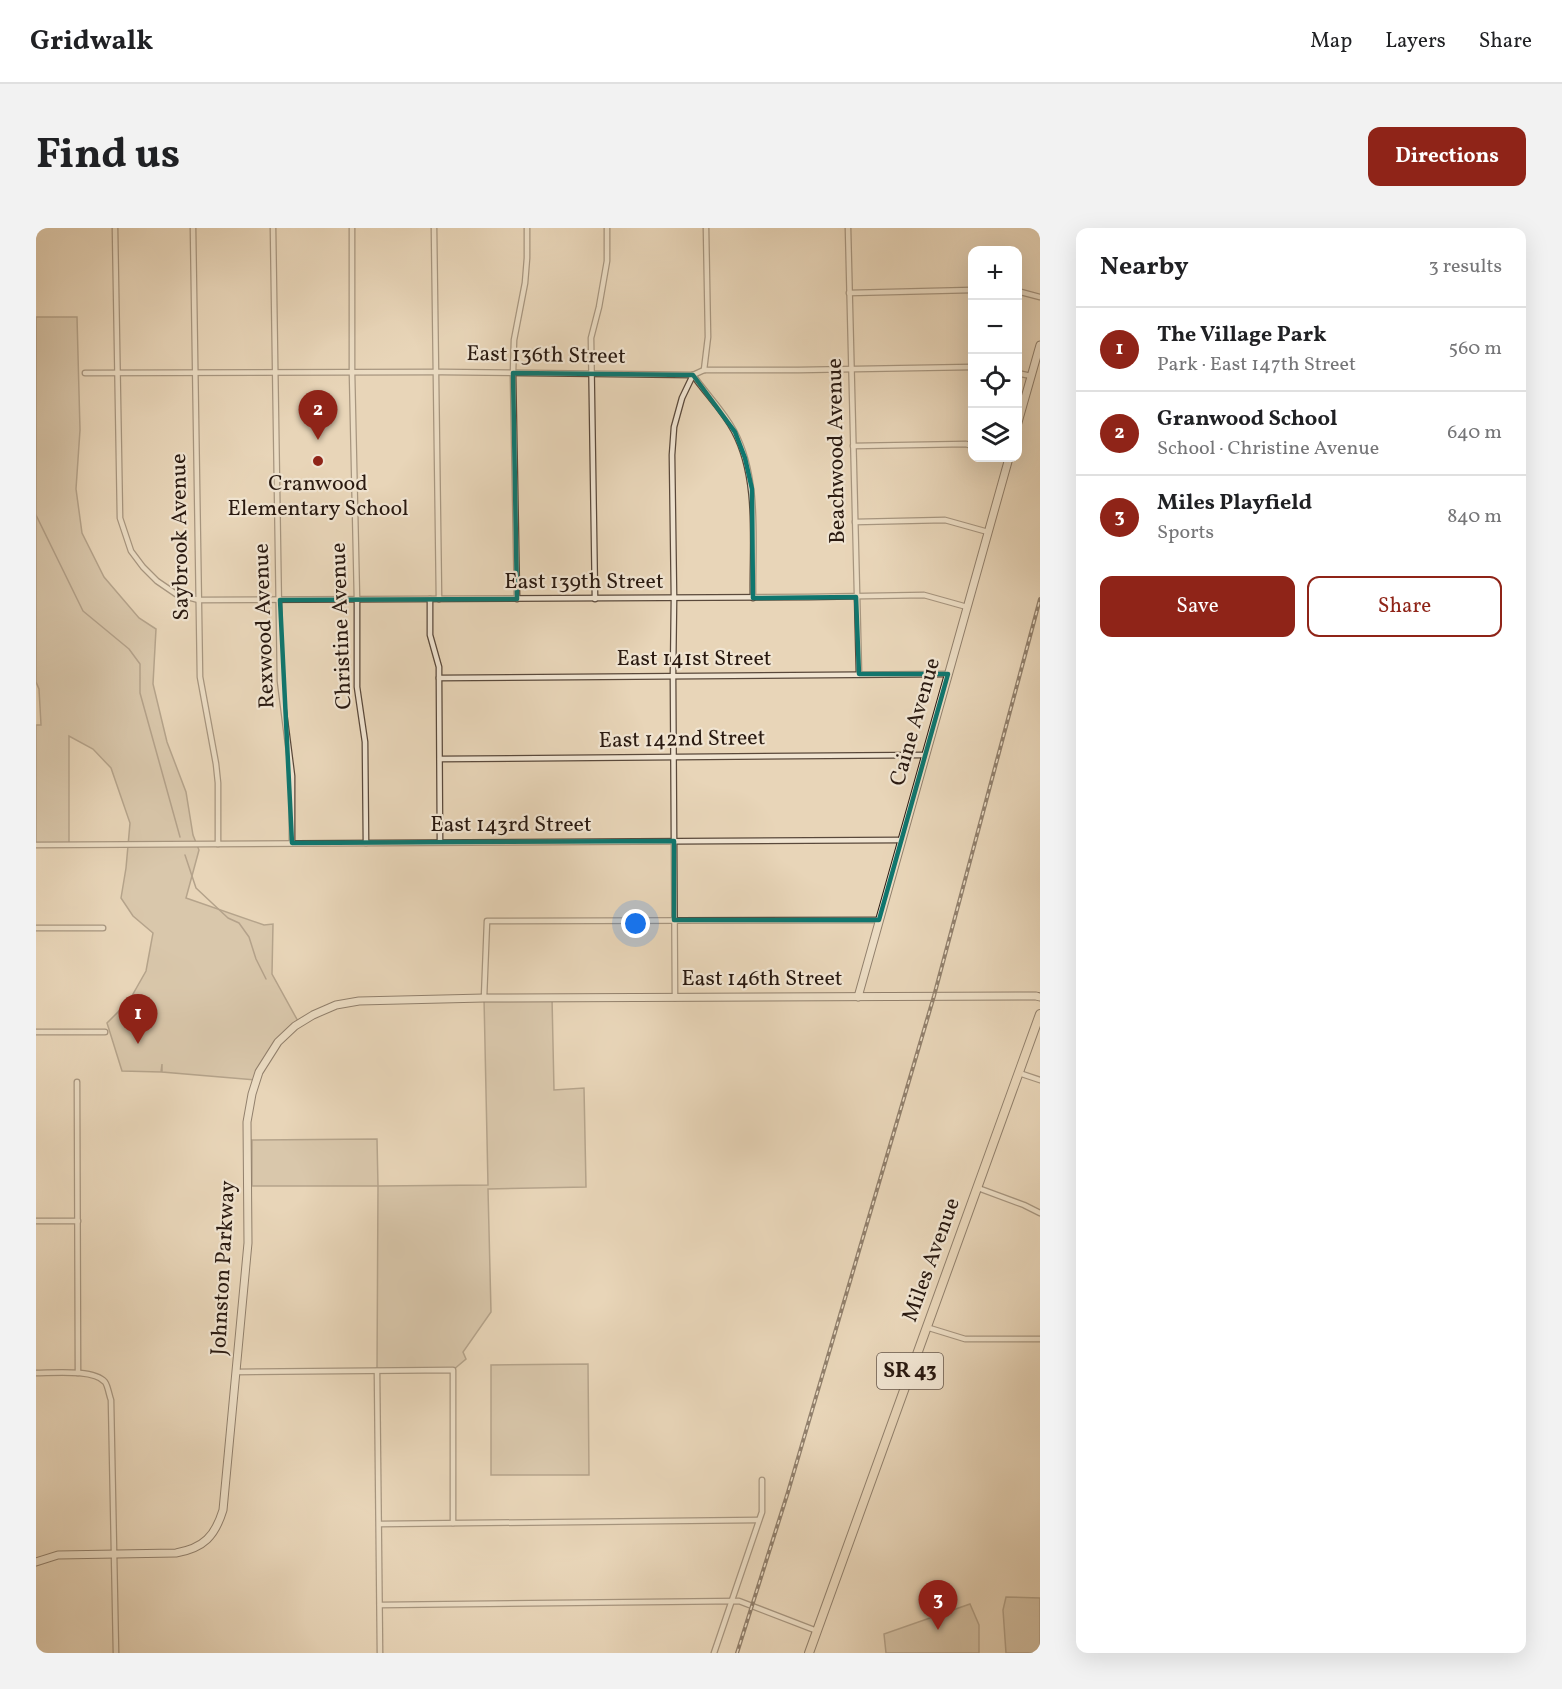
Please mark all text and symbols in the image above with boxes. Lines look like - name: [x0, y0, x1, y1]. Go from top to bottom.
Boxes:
- text: Gridwalk: [30, 22, 153, 61]
- text: Map: [1310, 27, 1352, 56]
- text: Layers: [1385, 27, 1446, 56]
- text: Share: [1479, 27, 1532, 56]
- text: Find us: [36, 127, 180, 186]
- button: Directions: [1368, 127, 1526, 186]
- map controls: [968, 246, 1022, 462]
- button: +: [968, 246, 1022, 300]
- text: Nearby: [1100, 249, 1189, 285]
- text: 3 results: [1428, 253, 1502, 281]
- button: −: [968, 300, 1022, 354]
- text: The Village Park: [1157, 320, 1327, 351]
- text: 1: [1115, 335, 1124, 363]
- text: 560 m: [1449, 335, 1502, 363]
- street label: East 136th Street: [466, 339, 626, 373]
- text: Park · East 147th Street: [1157, 351, 1356, 379]
- button: locate: [968, 354, 1022, 408]
- street label: Beachwood Avenue: [820, 358, 854, 544]
- pin: 2: [298, 390, 338, 440]
- text: Granwood School: [1157, 404, 1337, 435]
- button: layers: [968, 408, 1022, 462]
- text: 2: [1114, 419, 1125, 447]
- text: 640 m: [1447, 419, 1502, 447]
- text: School · Christine Avenue: [1157, 435, 1379, 463]
- street label: Saybrook Avenue: [164, 453, 198, 621]
- marker: Cranwood Elementary School: [311, 454, 325, 468]
- place label: Cranwood Elementary School: [227, 469, 409, 525]
- text: Miles Playfield: [1157, 488, 1312, 519]
- text: 3: [1114, 503, 1125, 531]
- text: 840 m: [1447, 503, 1502, 531]
- text: Sports: [1157, 519, 1214, 547]
- street label: Christine Avenue: [324, 542, 360, 710]
- street label: Rexwood Avenue: [247, 543, 283, 709]
- street label: East 139th Street: [504, 567, 664, 598]
- button: Save: [1100, 576, 1295, 637]
- button: Share: [1307, 576, 1502, 637]
- street label: East 141st Street: [616, 644, 772, 675]
- street label: Caine Avenue: [883, 654, 949, 790]
- street label: East 142nd Street: [598, 723, 766, 757]
- street label: East 143rd Street: [430, 810, 592, 841]
- your location: [621, 909, 650, 938]
- street label: East 146th Street: [681, 964, 843, 995]
- pin: 1: [118, 994, 158, 1044]
- street label: Johnston Parkway: [204, 1180, 244, 1356]
- street label: Miles Avenue: [895, 1194, 969, 1326]
- road number: SR 43: [877, 1353, 943, 1389]
- pin: 3: [918, 1580, 958, 1630]

